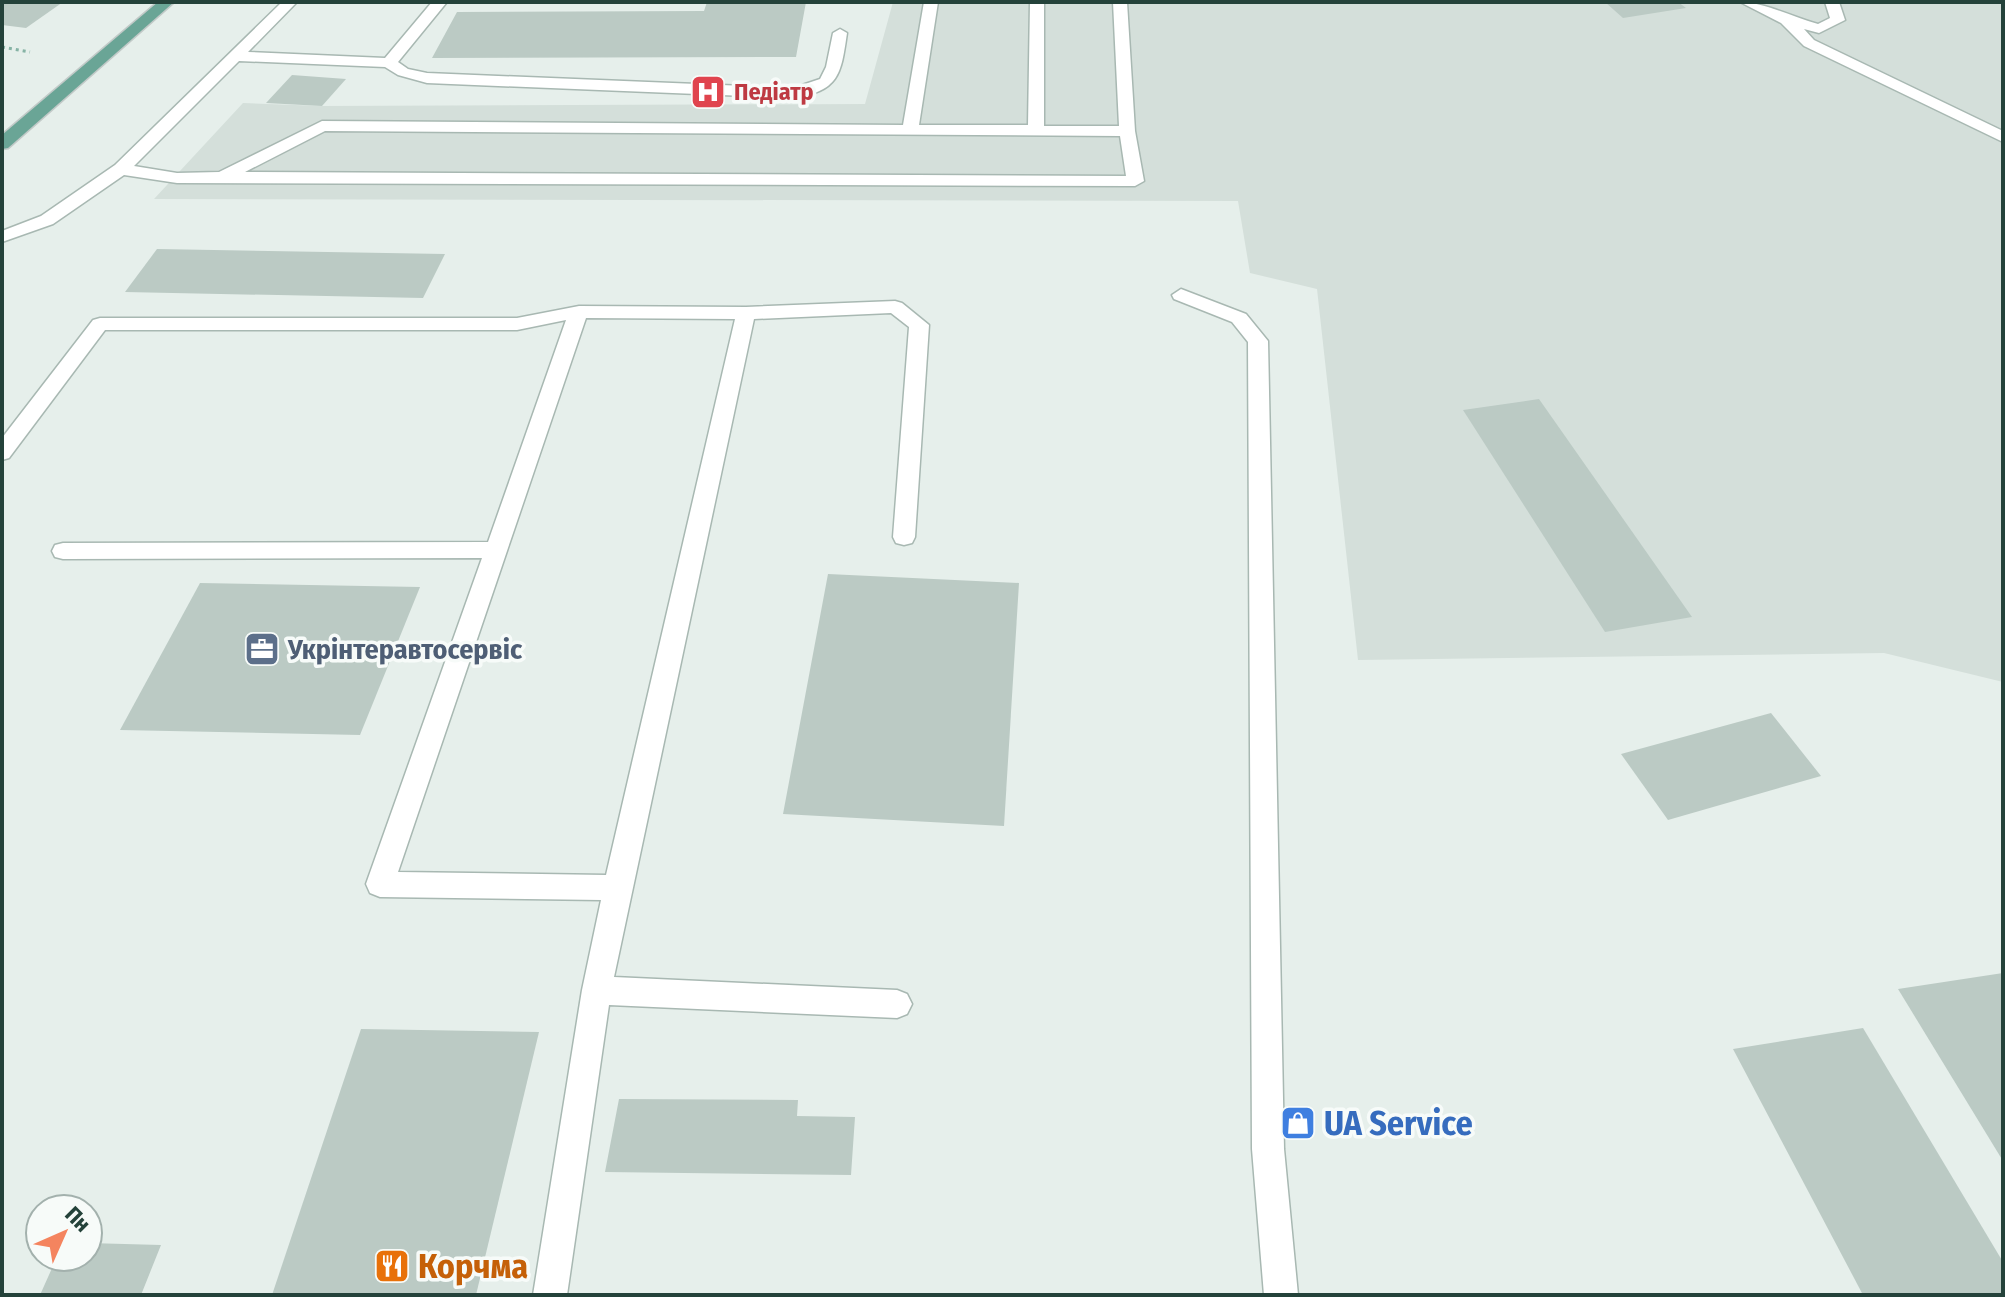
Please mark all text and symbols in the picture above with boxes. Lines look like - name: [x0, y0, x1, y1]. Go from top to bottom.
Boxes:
- hospital icon: Педіатр: [689, 73, 727, 111]
- place label: Педіатр: [734, 78, 814, 106]
- office icon: Укрінтеравтосервіс: [243, 630, 281, 668]
- place label: Укрінтеравтосервіс: [287, 633, 523, 666]
- place label: UA Service: [1324, 1103, 1473, 1144]
- shop icon: UA Service: [1279, 1104, 1317, 1142]
- north arrow: [24, 1193, 104, 1273]
- text: Пн: [59, 1201, 96, 1238]
- place label: Корчма: [418, 1246, 528, 1287]
- restaurant icon: Корчма: [373, 1247, 411, 1285]

